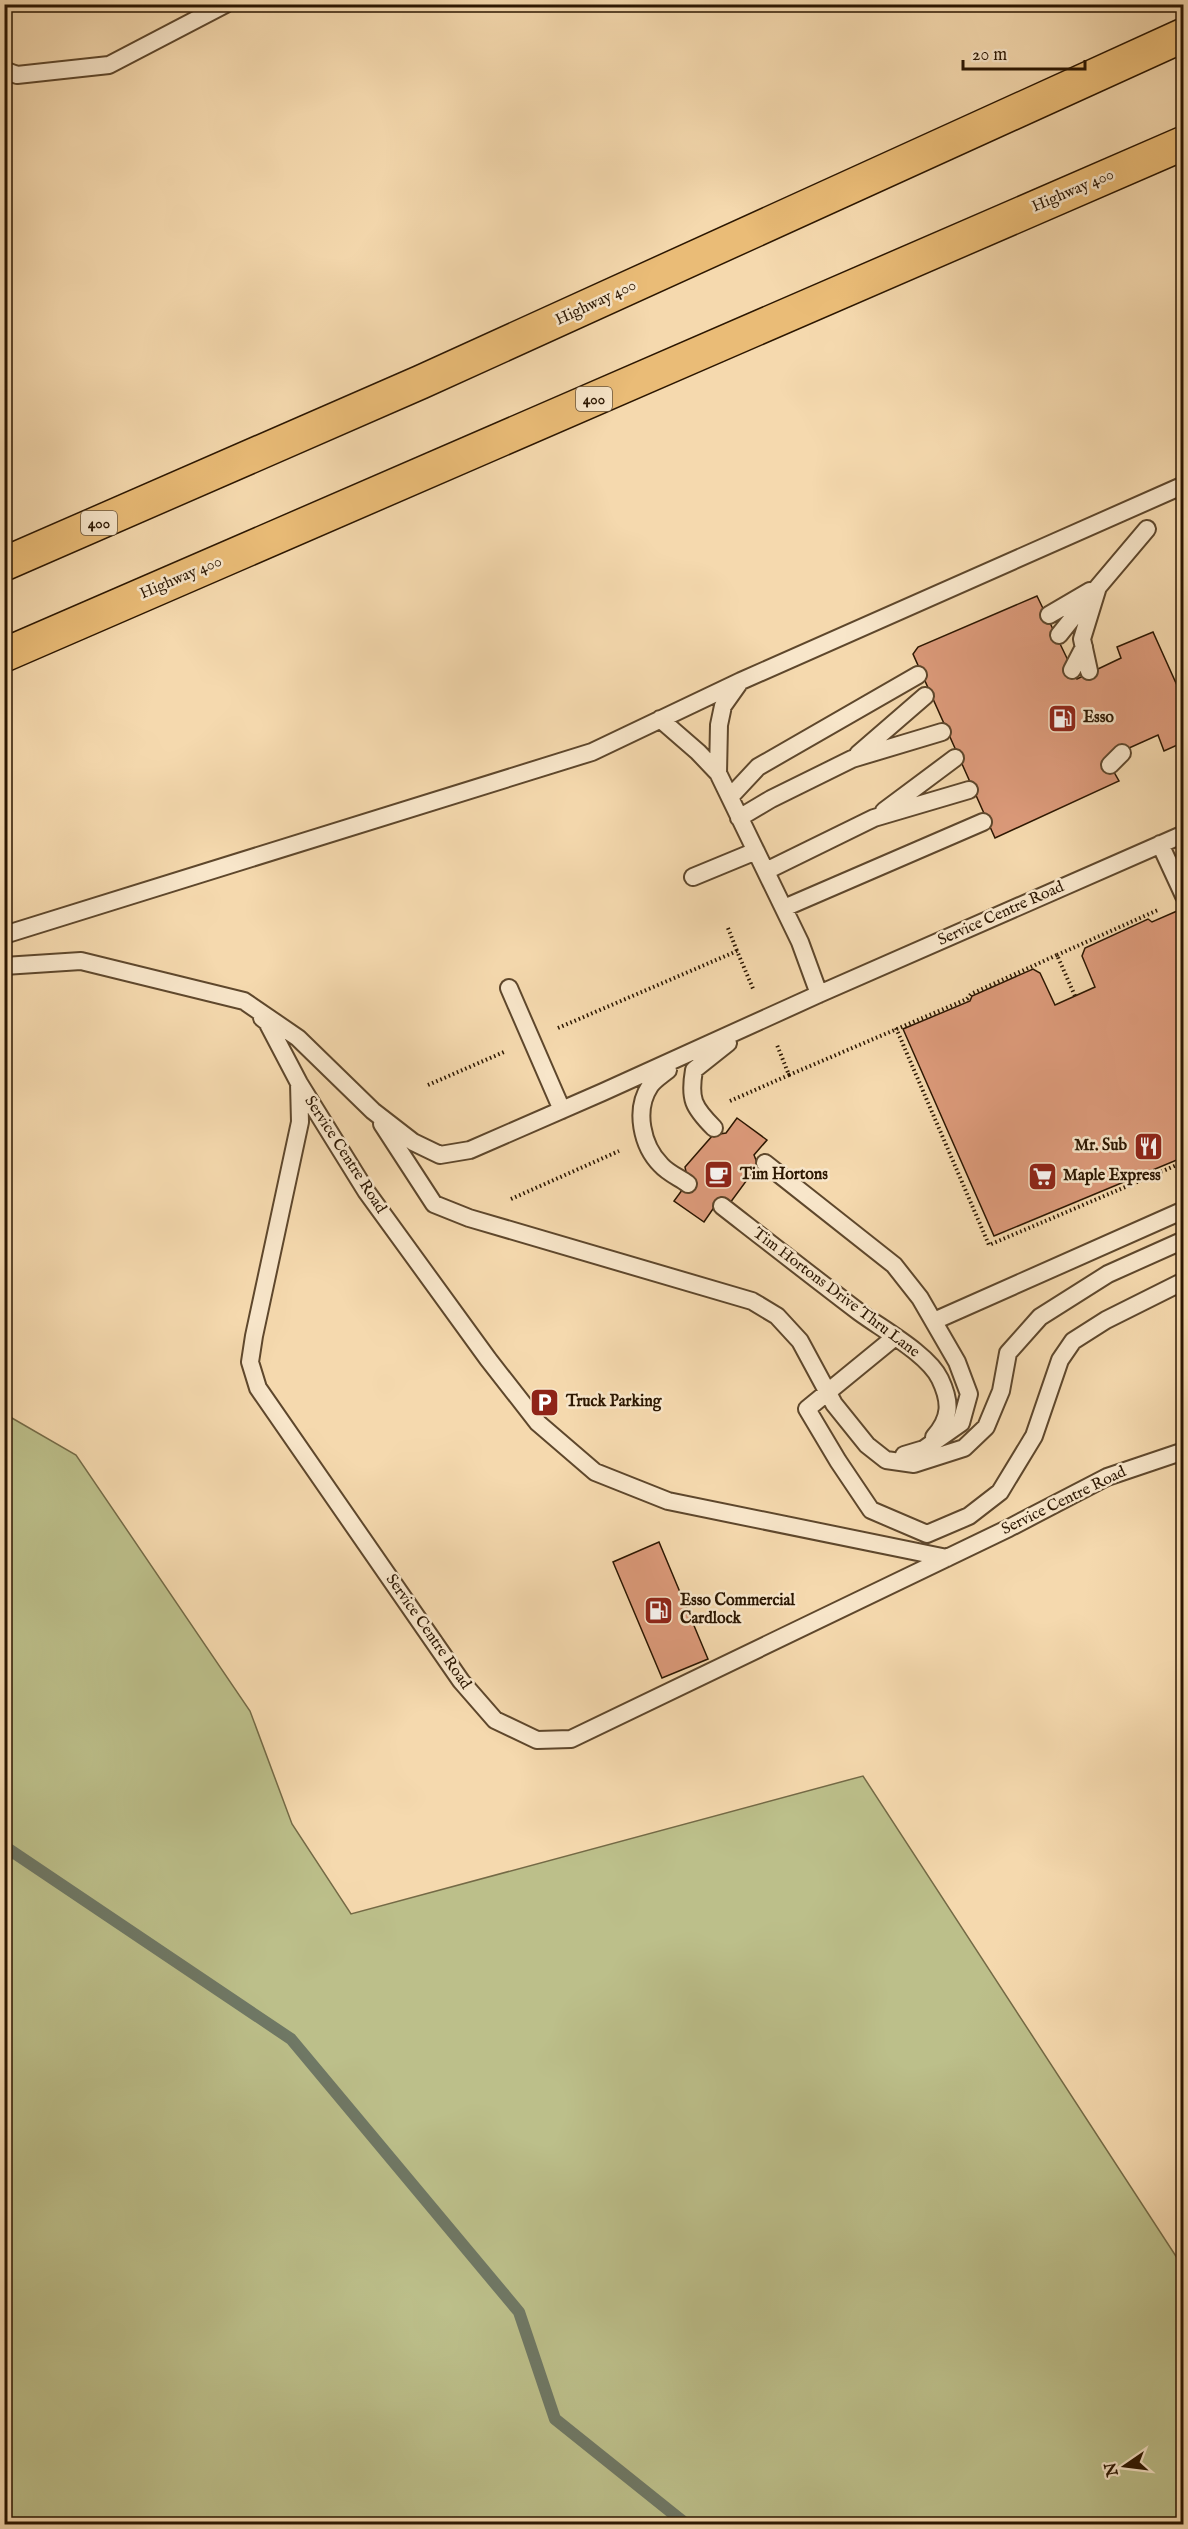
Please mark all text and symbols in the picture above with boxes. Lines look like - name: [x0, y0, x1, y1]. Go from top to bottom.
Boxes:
- scale bar: [963, 33, 1084, 71]
- text: 20 m: [972, 44, 1007, 67]
- street label: Highway 400: [1029, 165, 1117, 217]
- street label: Highway 400: [552, 275, 640, 330]
- road number: 400: [576, 387, 612, 411]
- road number: 400: [81, 511, 117, 535]
- street label: Highway 400: [137, 552, 225, 604]
- fuel station icon: Esso: [1046, 702, 1078, 734]
- place label: Esso: [1083, 708, 1114, 728]
- street label: Service Centre Road: [935, 877, 1068, 951]
- street label: Service Centre Road: [300, 1092, 391, 1218]
- restaurant icon: Mr. Sub: [1132, 1130, 1164, 1162]
- place label: Mr. Sub: [1074, 1136, 1127, 1156]
- cafe icon: Tim Hortons: [703, 1159, 735, 1191]
- supermarket icon: Maple Express: [1026, 1160, 1058, 1192]
- place label: Tim Hortons: [739, 1165, 828, 1185]
- place label: Maple Express: [1063, 1166, 1161, 1186]
- street label: Tim Hortons Drive Thru Lane: [748, 1224, 924, 1362]
- parking icon: Truck Parking: [529, 1386, 561, 1418]
- place label: Truck Parking: [565, 1392, 663, 1412]
- street label: Service Centre Road: [998, 1462, 1130, 1540]
- street label: Service Centre Road: [381, 1571, 475, 1694]
- place label: Esso Commercial Cardlock: [680, 1591, 795, 1629]
- fuel station icon: Esso Commercial Cardlock: [643, 1594, 675, 1626]
- north arrow: [1095, 2436, 1155, 2496]
- text: N: [1101, 2460, 1124, 2479]

